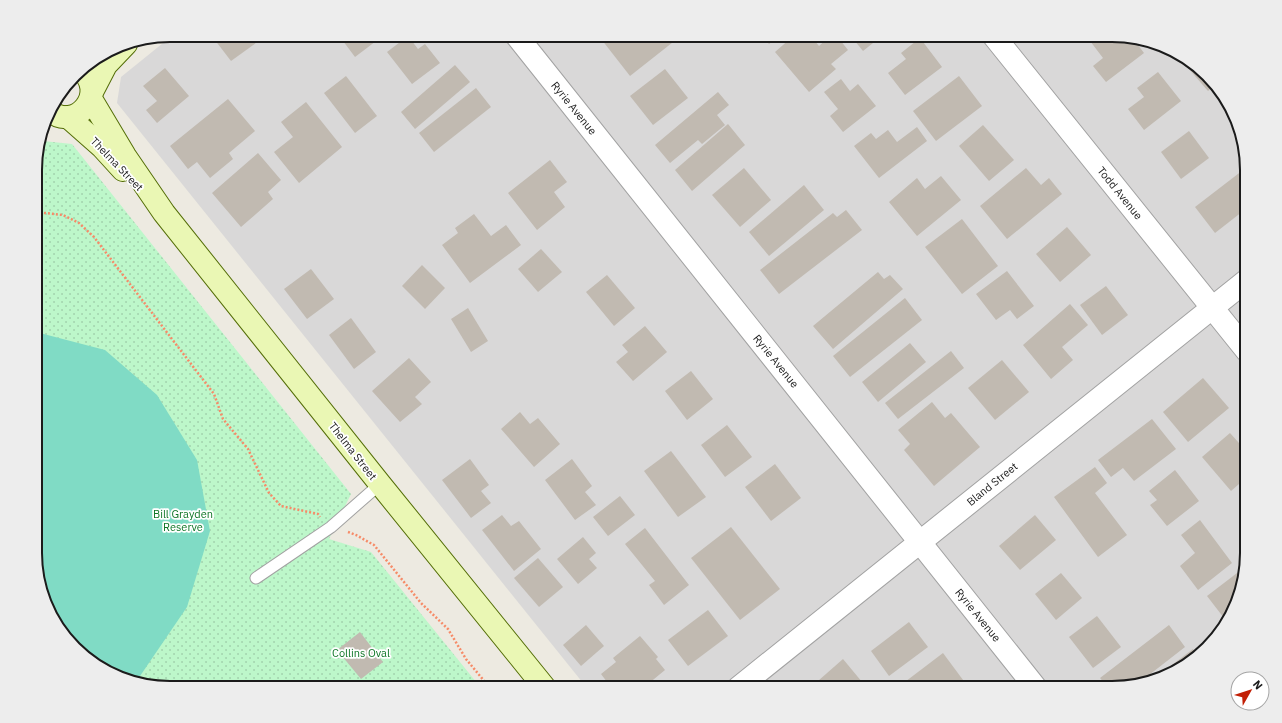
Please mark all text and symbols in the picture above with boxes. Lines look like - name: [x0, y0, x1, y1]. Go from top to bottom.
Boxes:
- street label: Ryrie Avenue: [548, 78, 600, 138]
- street label: Thelma Street: [88, 134, 146, 194]
- street label: Todd Avenue: [1094, 164, 1146, 222]
- street label: Ryrie Avenue: [750, 331, 802, 391]
- street label: Thelma Street: [326, 419, 380, 483]
- street label: Bland Street: [964, 459, 1020, 509]
- park label: Bill Grayden Reserve: [153, 507, 213, 534]
- street label: Ryrie Avenue: [952, 585, 1004, 645]
- park label: Collins Oval: [332, 646, 390, 660]
- north arrow: [1230, 671, 1270, 711]
- text: N: [1250, 677, 1266, 692]

